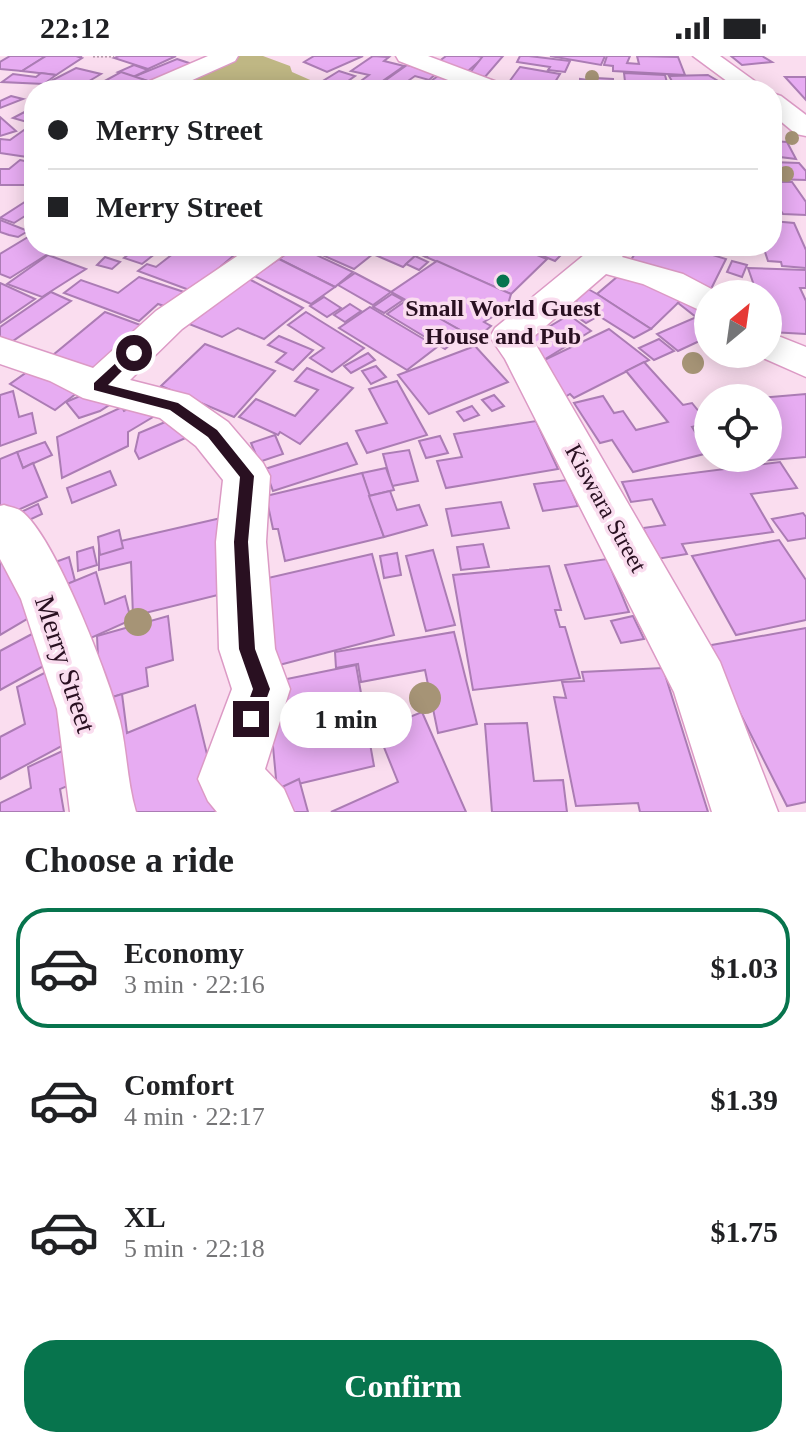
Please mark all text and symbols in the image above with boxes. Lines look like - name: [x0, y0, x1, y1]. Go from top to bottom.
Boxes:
- text: 22:12: [40, 11, 110, 44]
- text: Merry Street: [96, 113, 263, 146]
- text: Merry Street: [96, 190, 263, 223]
- marker: Small World Guest House and Pub: [494, 272, 512, 290]
- north arrow: [694, 280, 782, 368]
- map controls: [694, 280, 782, 472]
- place label: Small World Guest House and Pub: [405, 295, 601, 349]
- route start: [116, 335, 152, 371]
- button: locate: [694, 384, 782, 472]
- street label: Kiswara Street: [560, 440, 652, 577]
- street label: Merry Street: [29, 592, 102, 737]
- callout: 1 min: [279, 691, 411, 747]
- route end: [233, 701, 269, 737]
- text: 1 min: [315, 705, 377, 734]
- text: Choose a ride: [24, 840, 234, 880]
- icon: car: [28, 932, 100, 1004]
- text: Economy: [124, 936, 244, 969]
- text: $1.03: [711, 951, 778, 984]
- text: 3 min · 22:16: [124, 970, 265, 999]
- icon: car: [28, 1064, 100, 1136]
- text: Comfort: [124, 1068, 234, 1101]
- text: $1.39: [711, 1083, 778, 1116]
- text: 4 min · 22:17: [124, 1102, 265, 1131]
- icon: car: [28, 1196, 100, 1268]
- text: XL: [124, 1200, 166, 1233]
- text: $1.75: [711, 1215, 778, 1248]
- text: 5 min · 22:18: [124, 1234, 265, 1263]
- button: Confirm: [24, 1340, 782, 1432]

